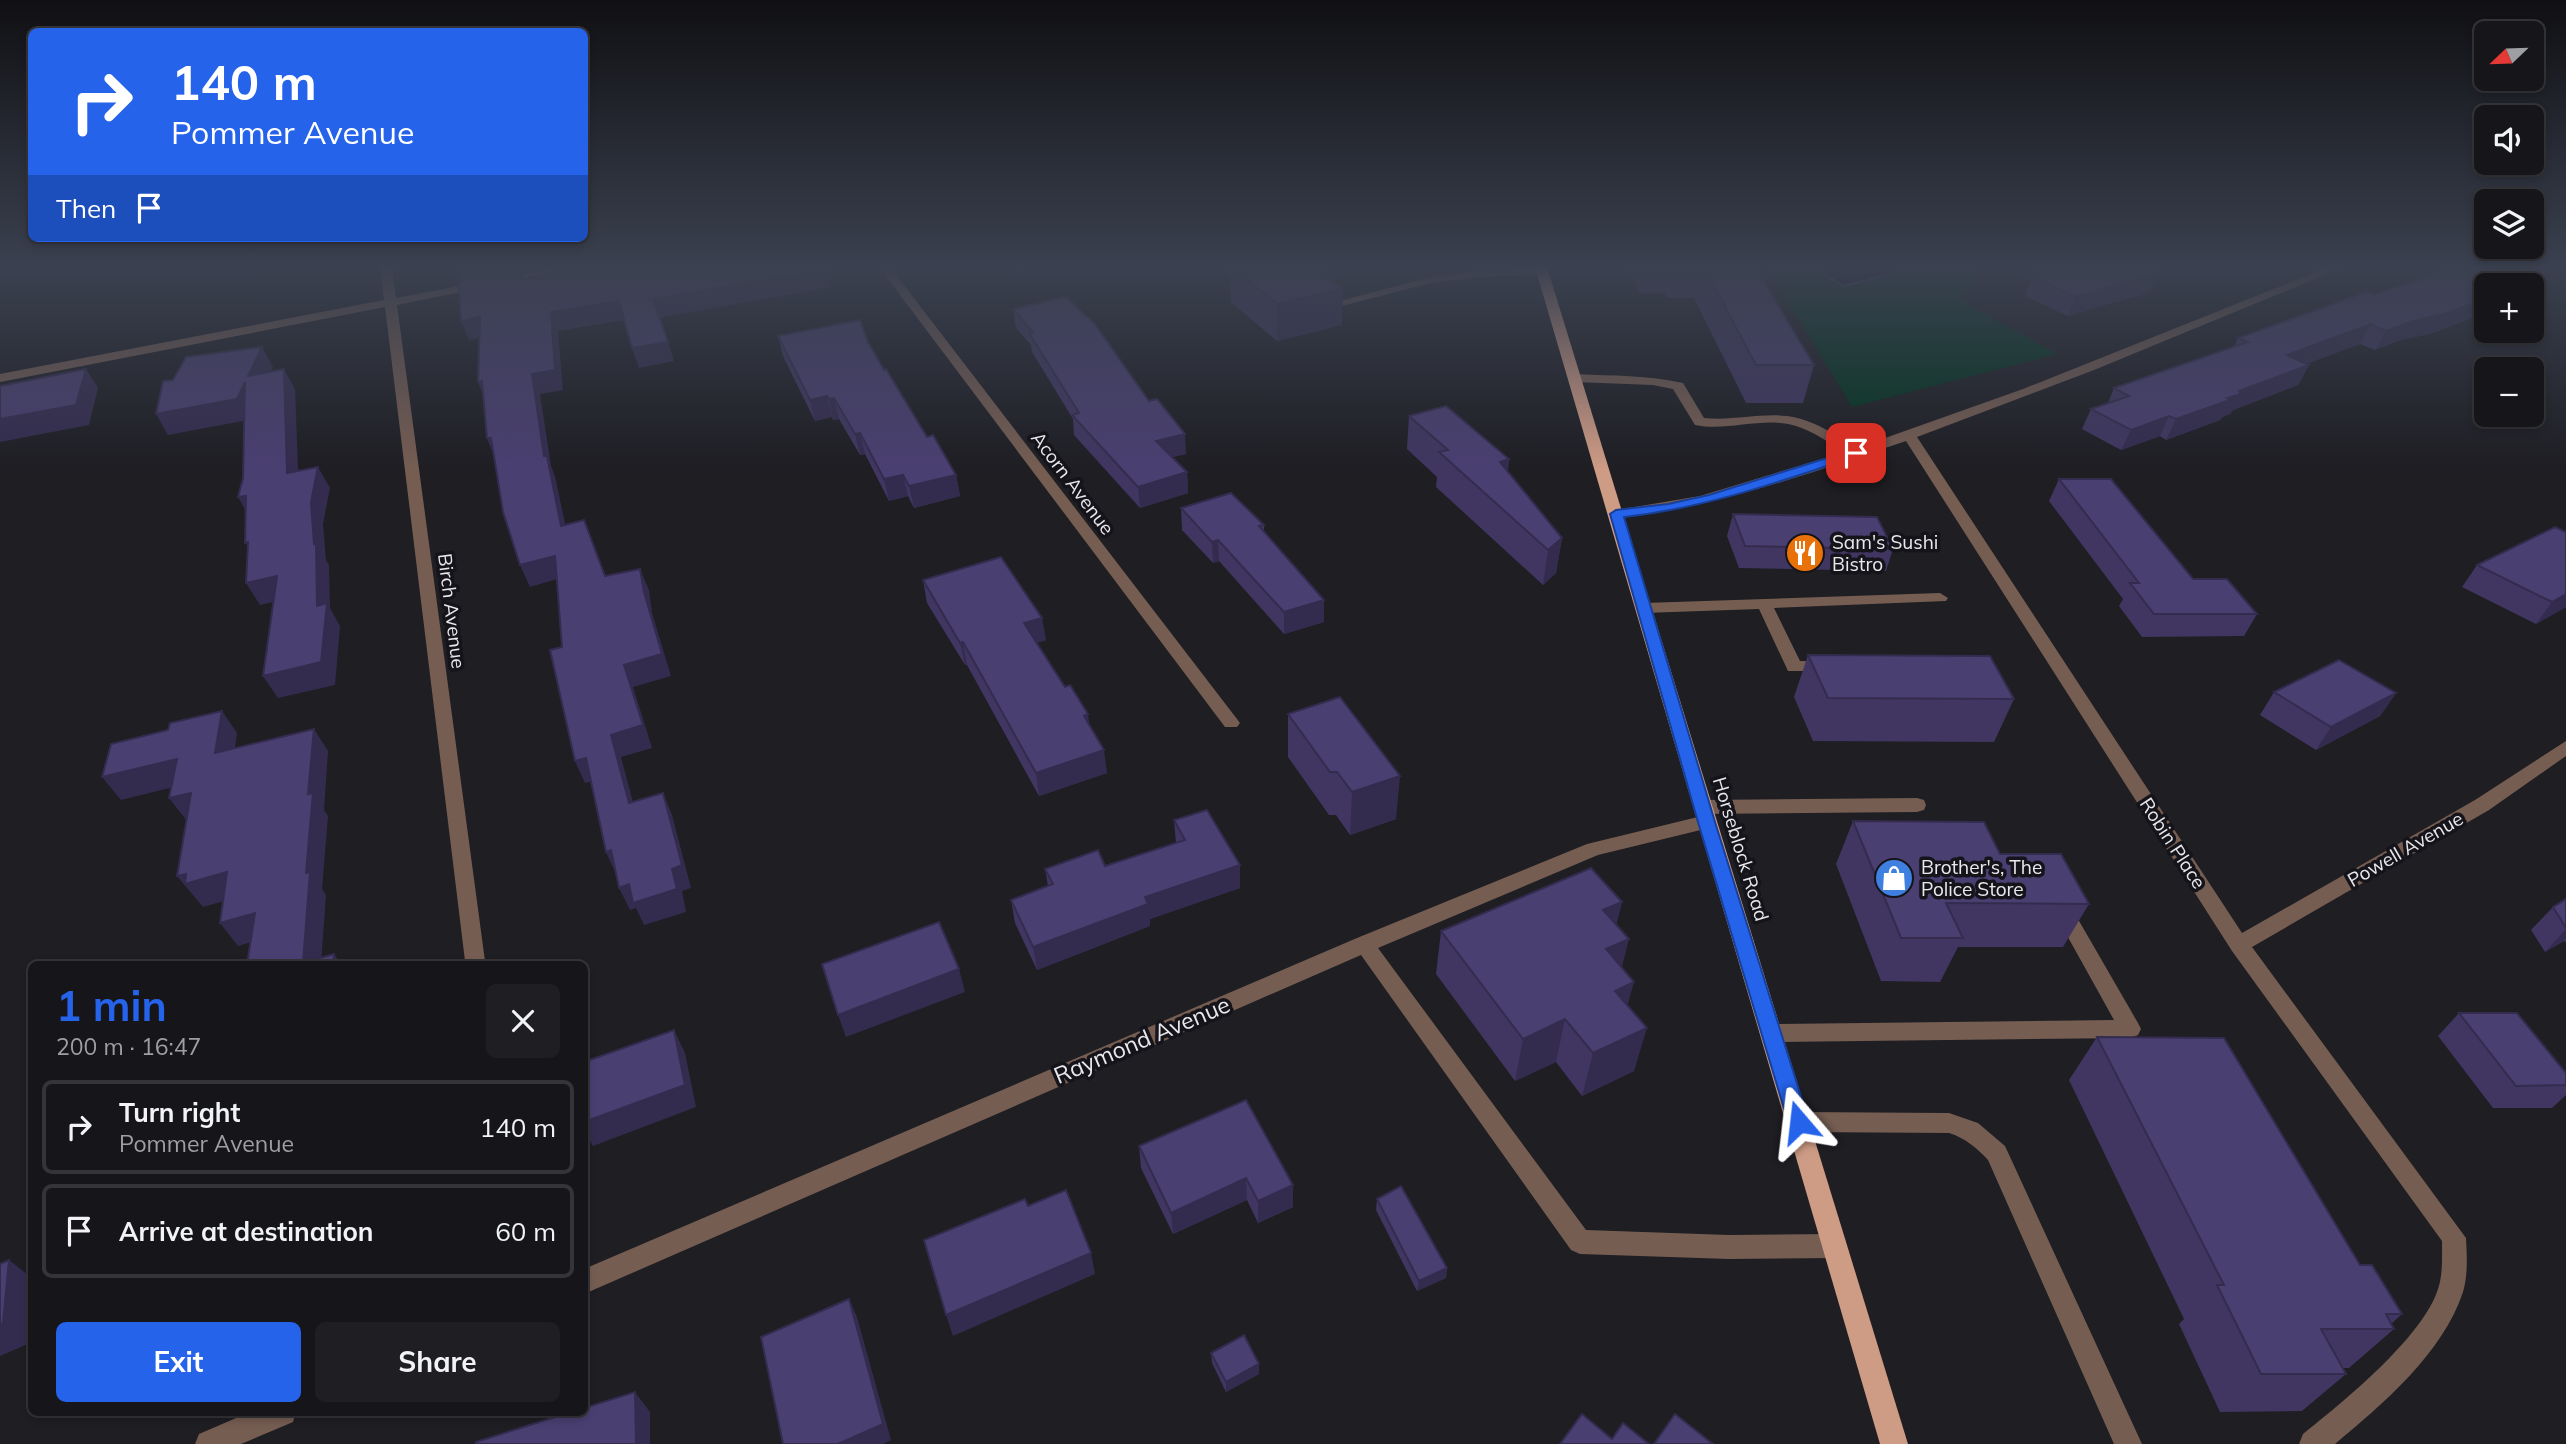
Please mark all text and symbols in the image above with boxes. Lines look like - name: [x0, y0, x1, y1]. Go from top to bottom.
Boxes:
- north arrow: [2474, 21, 2544, 91]
- map controls: [2474, 21, 2544, 427]
- text: 140 m: [171, 51, 317, 112]
- icon: right: [56, 56, 147, 147]
- button: sound: [2474, 105, 2544, 175]
- text: Pommer Avenue: [171, 112, 414, 152]
- icon: arrive: [130, 189, 168, 227]
- button: layers: [2474, 189, 2544, 259]
- text: Then: [56, 192, 116, 225]
- button: +: [2474, 273, 2544, 343]
- button: −: [2474, 357, 2544, 427]
- pin: [1826, 423, 1886, 483]
- street label: Acorn Avenue: [1026, 427, 1120, 539]
- icon: arrive: [1837, 434, 1875, 472]
- place label: Sam's Sushi Bistro: [1832, 530, 1938, 576]
- restaurant icon: Sam's Sushi Bistro: [1784, 532, 1826, 574]
- street label: Birch Avenue: [433, 552, 471, 670]
- street label: Horseblock Road: [1708, 774, 1774, 924]
- street label: Robin Place: [2135, 793, 2211, 893]
- street label: Powell Avenue: [2343, 806, 2467, 892]
- place label: Brother's, The Police Store: [1921, 855, 2042, 901]
- shop icon: Brother's, The Police Store: [1873, 857, 1915, 899]
- text: 1 min: [56, 979, 167, 1032]
- button: close: [486, 984, 560, 1058]
- street label: Raymond Avenue: [1049, 989, 1234, 1090]
- text: 200 m · 16:47: [56, 1032, 201, 1061]
- position arrow: [1762, 1085, 1836, 1159]
- text: Turn right: [119, 1096, 240, 1129]
- icon: right: [60, 1108, 98, 1146]
- text: 140 m: [480, 1111, 556, 1144]
- text: Pommer Avenue: [119, 1129, 294, 1158]
- icon: arrive: [60, 1212, 98, 1250]
- text: Arrive at destination: [119, 1215, 374, 1248]
- text: 60 m: [495, 1215, 556, 1248]
- button: Exit: [56, 1322, 301, 1402]
- button: Share: [315, 1322, 560, 1402]

